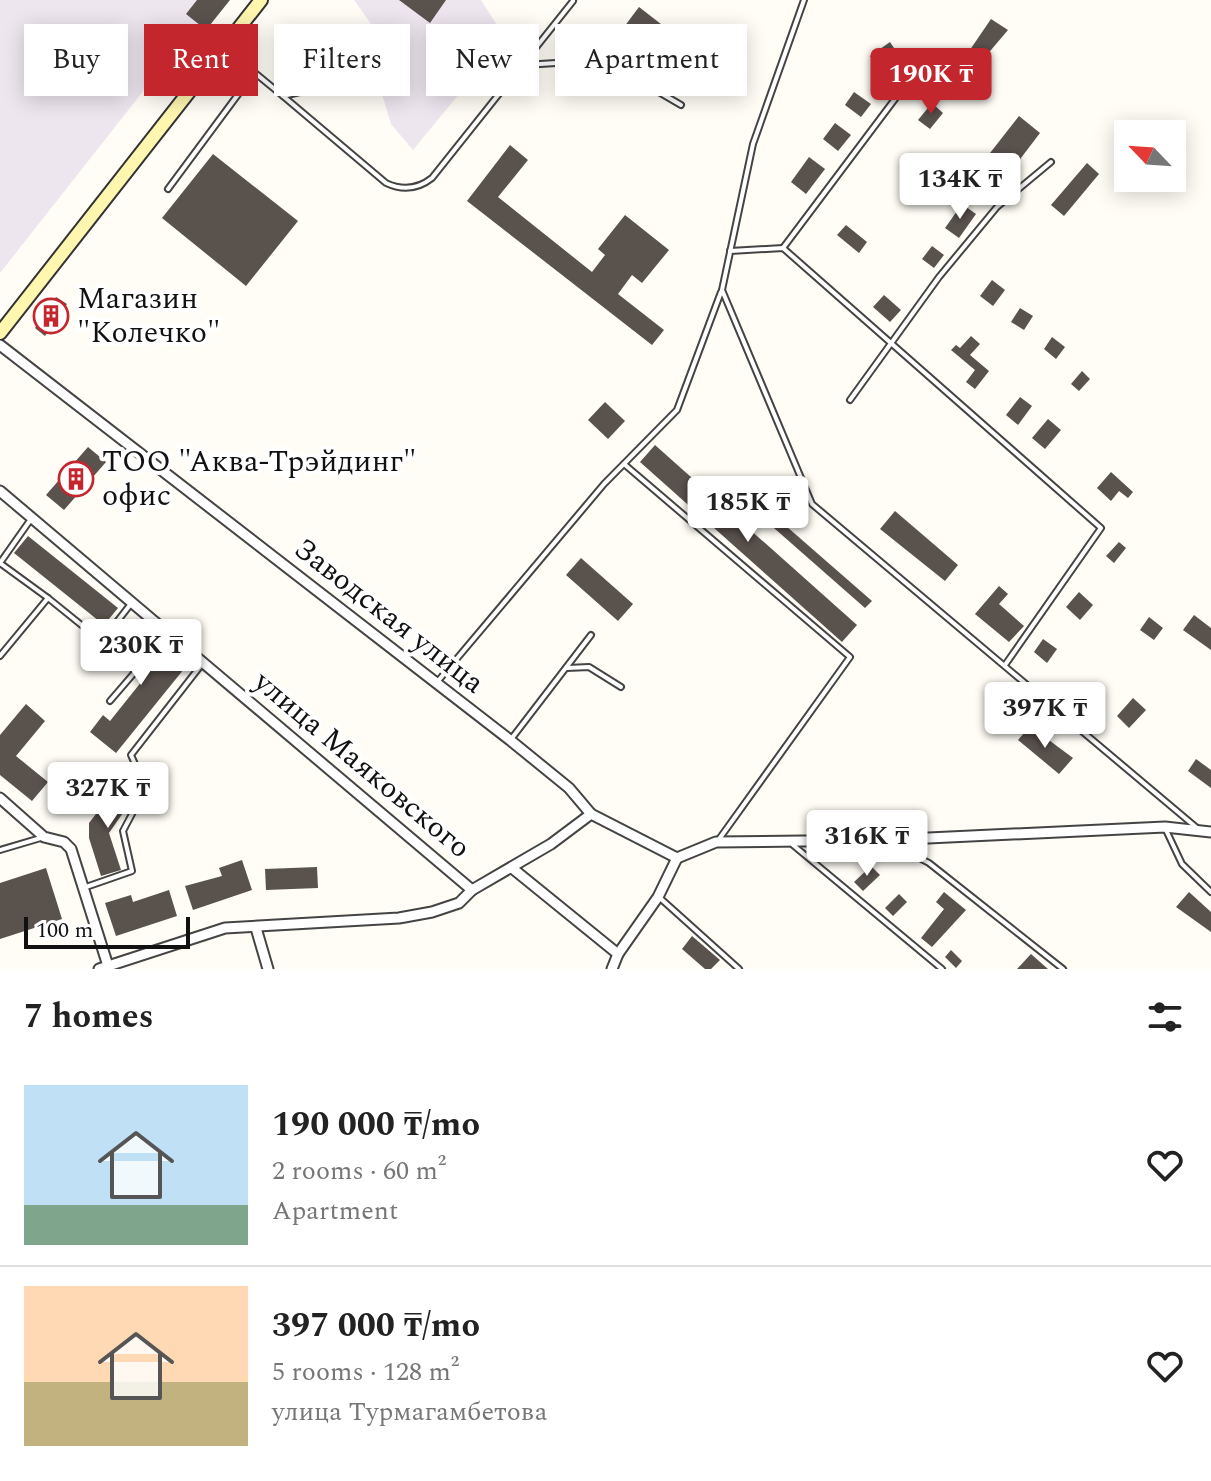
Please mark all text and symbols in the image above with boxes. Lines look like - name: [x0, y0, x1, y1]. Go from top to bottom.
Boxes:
- chip: Buy: [24, 24, 128, 96]
- chip: Rent: [144, 24, 258, 96]
- chip: Filters: [274, 24, 410, 96]
- chip: New: [426, 24, 539, 96]
- chip: Apartment: [555, 24, 747, 96]
- pin: 190K ₸: [866, 48, 996, 116]
- text: 190K ₸: [889, 54, 973, 94]
- north arrow: [1114, 120, 1186, 192]
- map controls: [1114, 120, 1186, 192]
- pin: 134K ₸: [895, 153, 1025, 221]
- text: 134K ₸: [918, 159, 1002, 199]
- place label: Магазин "Колечко": [77, 276, 220, 356]
- building icon: Магазин "Колечко": [32, 297, 70, 335]
- place label: ТОО "Аква-Трэйдинг" офис: [102, 439, 417, 519]
- building icon: ТОО "Аква-Трэйдинг" офис: [57, 460, 95, 498]
- pin: 185K ₸: [683, 476, 813, 544]
- text: 185K ₸: [706, 482, 790, 522]
- street label: Заводская улица: [284, 527, 495, 705]
- pin: 230K ₸: [76, 619, 206, 687]
- text: 230K ₸: [99, 625, 183, 665]
- street label: улица Маяковского: [242, 659, 481, 870]
- pin: 397K ₸: [980, 682, 1110, 750]
- text: 397K ₸: [1003, 688, 1087, 728]
- pin: 327K ₸: [43, 762, 173, 830]
- text: 327K ₸: [66, 768, 150, 808]
- pin: 316K ₸: [802, 810, 932, 878]
- text: 316K ₸: [825, 816, 909, 856]
- scale bar: [24, 913, 190, 949]
- text: 100 m: [36, 914, 93, 947]
- text: 7 homes: [24, 991, 154, 1043]
- icon: filters: [1143, 995, 1187, 1039]
- text: 190 000 ₸/mo: [272, 1099, 480, 1151]
- icon: home: [88, 1117, 184, 1213]
- icon: heart: [1143, 1143, 1187, 1187]
- text: 2 rooms · 60 m²: [272, 1151, 446, 1191]
- text: Apartment: [272, 1191, 398, 1231]
- text: 397 000 ₸/mo: [272, 1300, 480, 1352]
- icon: home: [88, 1318, 184, 1414]
- icon: heart: [1143, 1344, 1187, 1388]
- text: 5 rooms · 128 m²: [272, 1352, 459, 1392]
- text: улица Турмагамбетова: [272, 1392, 547, 1432]

